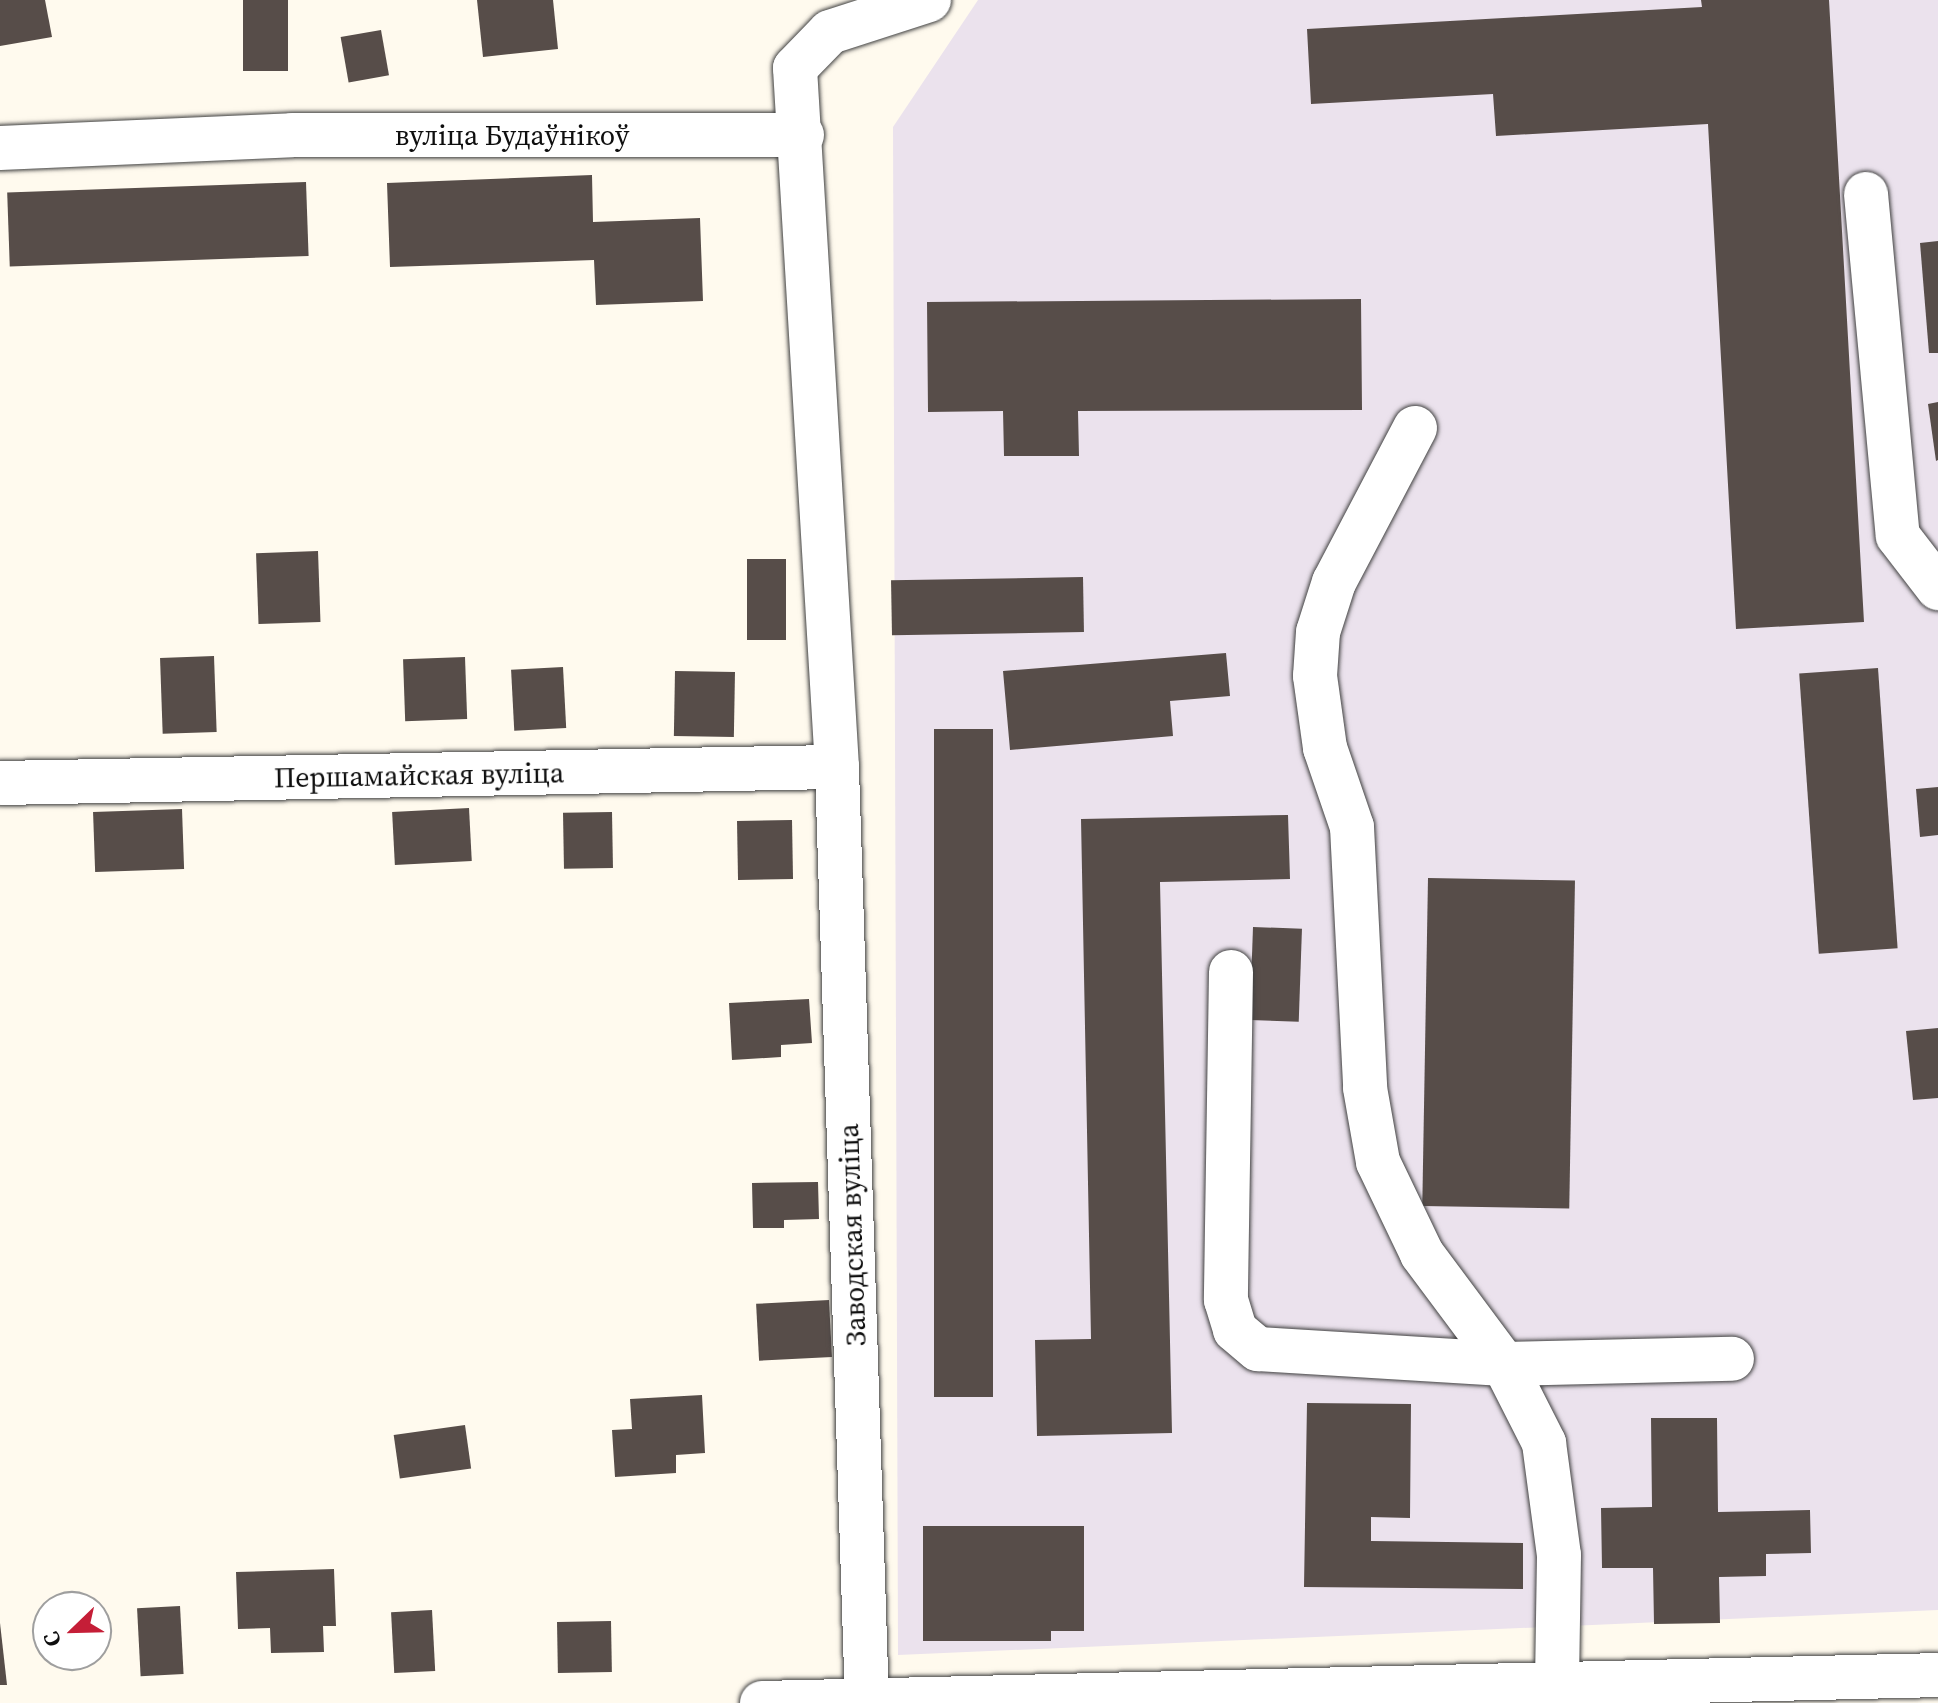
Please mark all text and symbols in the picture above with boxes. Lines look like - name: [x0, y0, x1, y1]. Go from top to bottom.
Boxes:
- street label: вуліца Будаўнікоў: [395, 118, 629, 152]
- street label: Першамайская вуліца: [274, 756, 564, 794]
- street label: Заводская вуліца: [831, 1123, 873, 1347]
- north arrow: [32, 1591, 112, 1671]
- text: С: [35, 1627, 68, 1652]

